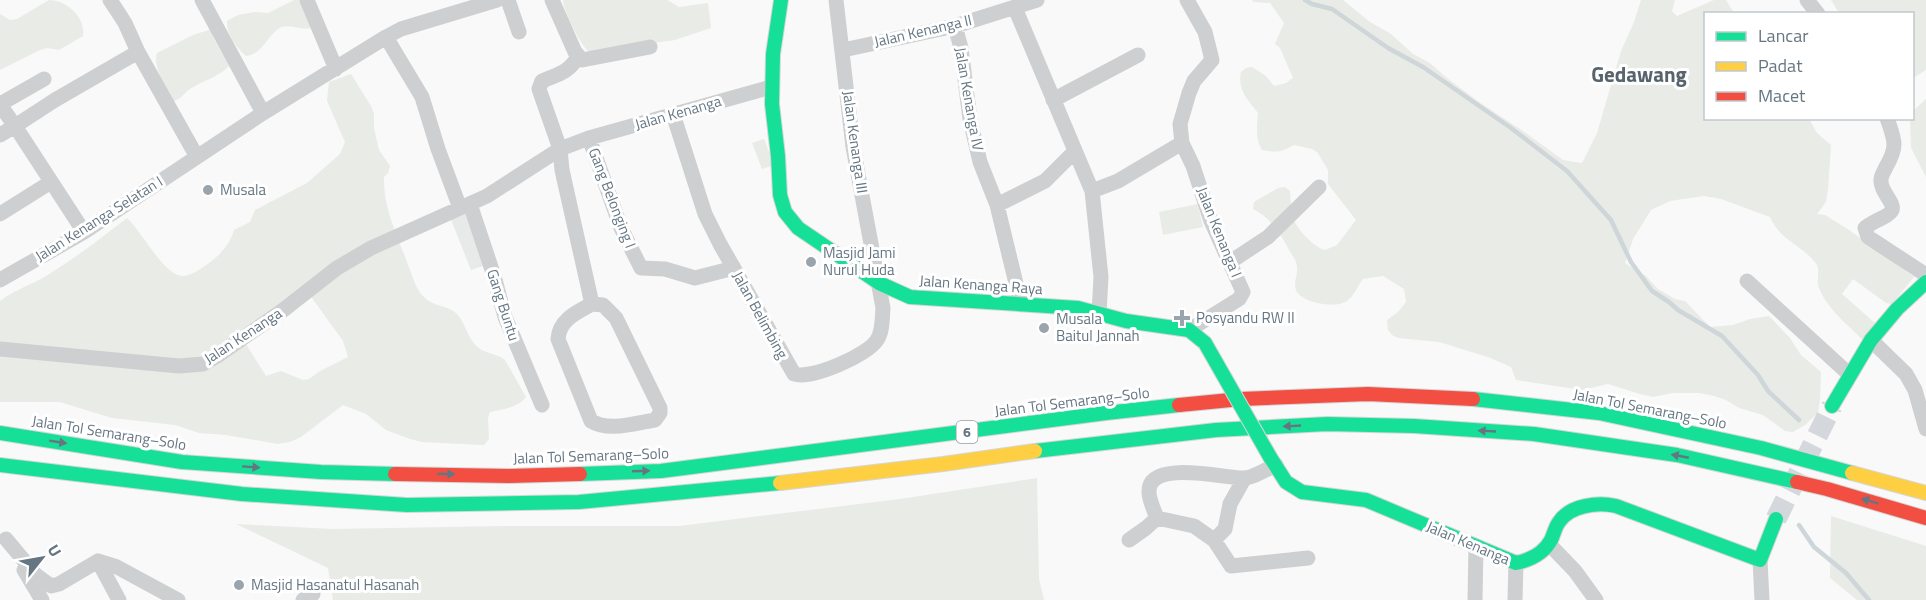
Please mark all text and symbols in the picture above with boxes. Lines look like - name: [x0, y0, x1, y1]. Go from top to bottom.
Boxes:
- street label: Jalan Kenanga II: [872, 8, 974, 53]
- legend: [1704, 12, 1914, 120]
- text: Lancar: [1758, 22, 1808, 49]
- street label: Jalan Kenanga IV: [949, 45, 990, 153]
- text: Padat: [1758, 52, 1803, 79]
- district label: Gedawang: [1591, 58, 1687, 90]
- text: Macet: [1758, 82, 1806, 109]
- street label: Jalan Kenanga: [632, 89, 724, 136]
- street label: Jalan Kenanga III: [837, 89, 874, 195]
- street label: Gang Belonging I: [583, 144, 642, 251]
- street label: Jalan Kenanga Selatan I: [30, 170, 167, 267]
- place label: Musala: [220, 178, 267, 201]
- marker: Musala: [201, 183, 215, 197]
- street label: Jalan Kenanga I: [1191, 183, 1248, 281]
- place label: Masjid Jami Nurul Huda: [823, 241, 896, 281]
- marker: Masjid Jami Nurul Huda: [804, 255, 818, 269]
- street label: Gang Buntu: [481, 266, 526, 344]
- street label: Jalan Belimbing: [727, 267, 794, 363]
- street label: Jalan Kenanga Raya: [919, 269, 1044, 300]
- street label: Jalan Kenanga: [199, 301, 287, 369]
- place label: Posyandu RW II: [1196, 306, 1295, 329]
- place label: Musala Baitul Jannah: [1056, 307, 1140, 347]
- marker: Posyandu RW II: [1173, 309, 1191, 327]
- marker: Musala Baitul Jannah: [1037, 321, 1051, 335]
- street label: Jalan Tol Semarang–Solo: [993, 381, 1151, 422]
- street label: Jalan Tol Semarang–Solo: [1571, 382, 1729, 435]
- street label: Jalan Tol Semarang–Solo: [30, 409, 188, 456]
- road number: 6: [956, 421, 978, 443]
- one-way arrow: [1283, 421, 1302, 430]
- one-way arrow: [1478, 426, 1497, 435]
- one-way arrow: [48, 438, 67, 447]
- street label: Jalan Tol Semarang–Solo: [513, 441, 669, 470]
- one-way arrow: [1671, 451, 1690, 460]
- one-way arrow: [242, 462, 261, 472]
- one-way arrow: [631, 467, 650, 476]
- one-way arrow: [436, 470, 455, 479]
- one-way arrow: [1861, 496, 1879, 505]
- street label: Jalan Kenanga: [1423, 515, 1514, 571]
- north arrow: [12, 528, 72, 588]
- text: U: [42, 540, 68, 561]
- place label: Masjid Hasanatul Hasanah: [251, 573, 419, 596]
- marker: Masjid Hasanatul Hasanah: [232, 578, 246, 592]

